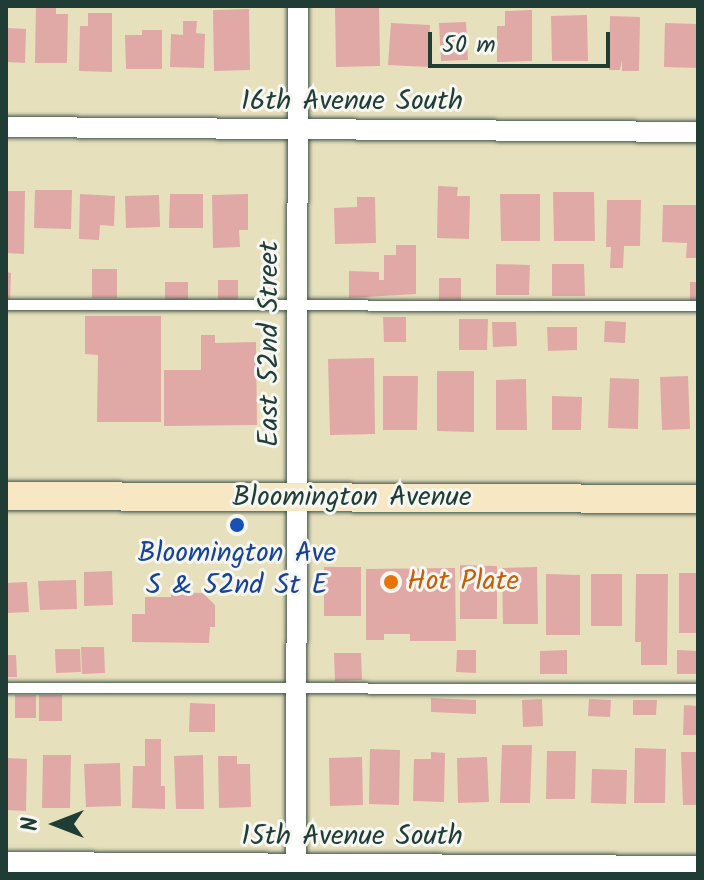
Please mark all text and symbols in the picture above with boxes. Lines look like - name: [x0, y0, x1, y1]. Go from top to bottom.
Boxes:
- scale bar: [432, 16, 614, 66]
- text: 50 m: [442, 26, 496, 65]
- street label: 16th Avenue South: [241, 85, 463, 119]
- street label: East 52nd Street: [253, 241, 287, 447]
- street label: Bloomington Avenue: [232, 481, 472, 515]
- marker: Bloomington Ave S & 52nd St E: [228, 516, 246, 534]
- place label: Bloomington Ave S & 52nd St E: [138, 537, 336, 603]
- place label: Hot Plate: [407, 565, 519, 599]
- marker: Hot Plate: [382, 573, 400, 591]
- north arrow: [16, 784, 96, 864]
- text: N: [14, 817, 49, 831]
- street label: 15th Avenue South: [241, 820, 463, 854]

